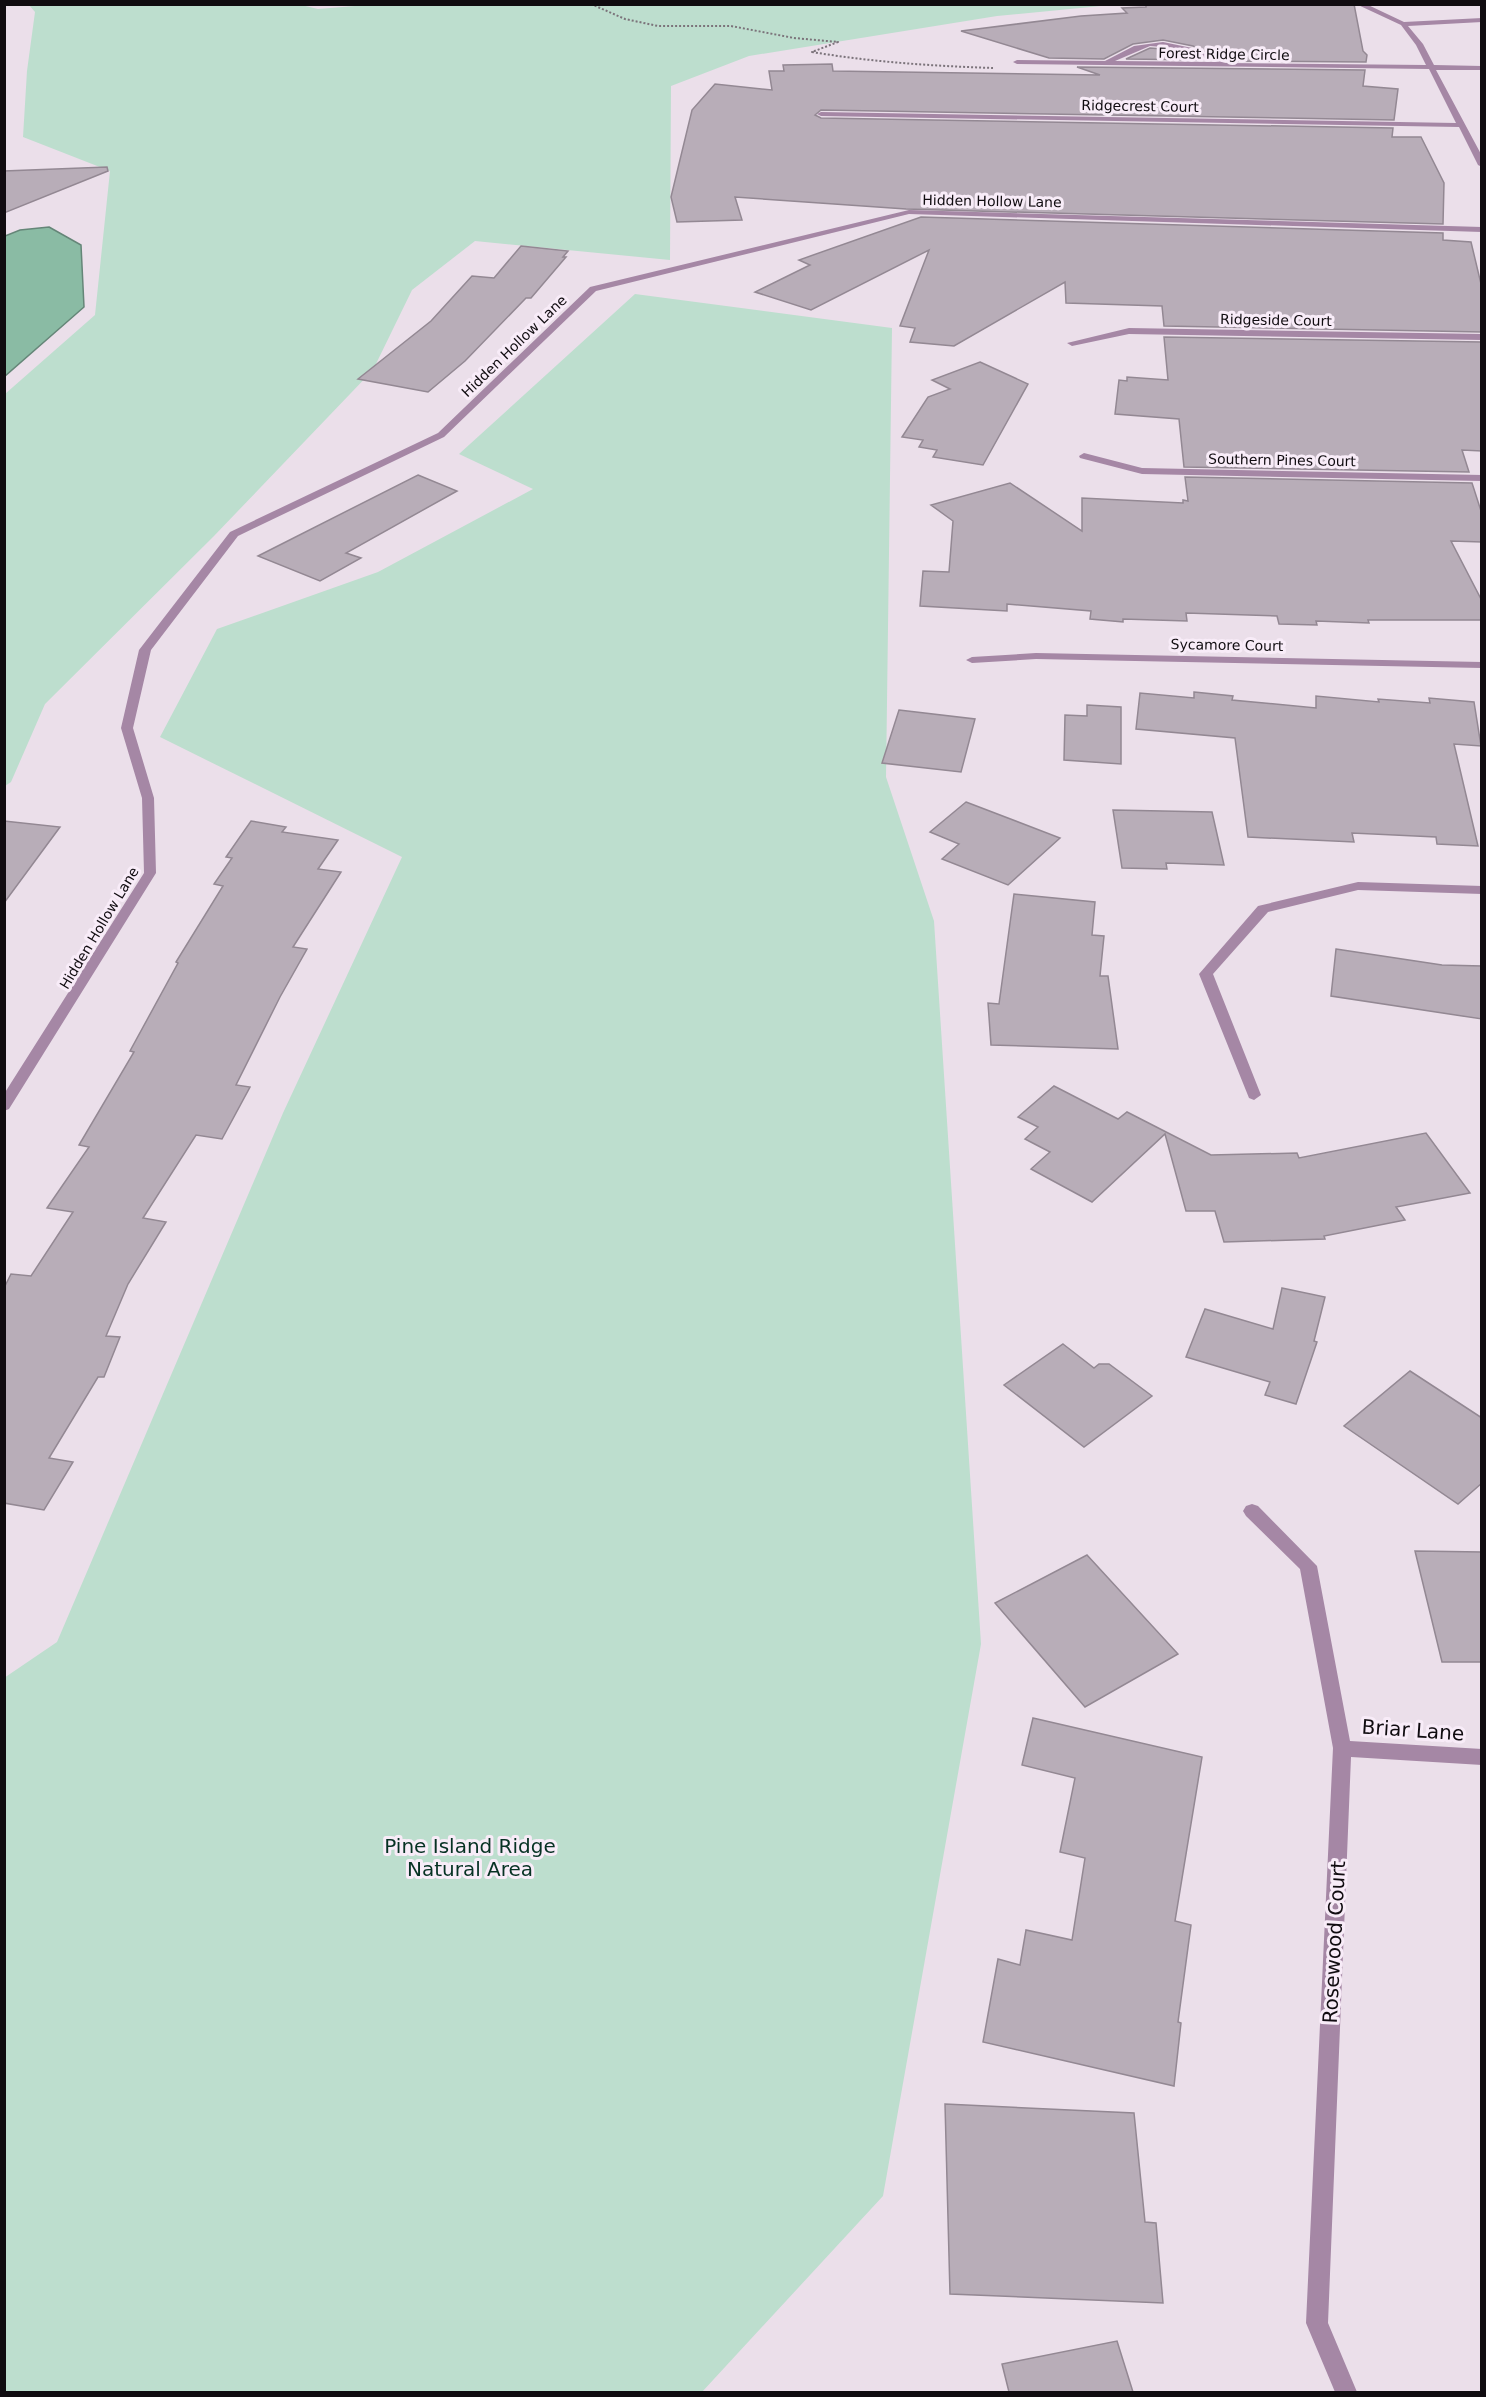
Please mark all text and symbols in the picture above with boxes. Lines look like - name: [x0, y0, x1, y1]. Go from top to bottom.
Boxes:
- street label: Forest Ridge Circle: [1158, 45, 1290, 63]
- street label: Ridgecrest Court: [1081, 97, 1199, 115]
- street label: Hidden Hollow Lane: [922, 192, 1062, 210]
- street label: Hidden Hollow Lane: [458, 292, 570, 400]
- street label: Ridgeside Court: [1220, 311, 1332, 329]
- street label: Southern Pines Court: [1208, 451, 1357, 469]
- street label: Sycamore Court: [1171, 636, 1284, 654]
- street label: Hidden Hollow Lane: [56, 864, 142, 992]
- street label: Briar Lane: [1361, 1714, 1465, 1746]
- park label: Pine Island Ridge Natural Area: [384, 1834, 556, 1881]
- street label: Rosewood Court: [1318, 1860, 1350, 2024]

